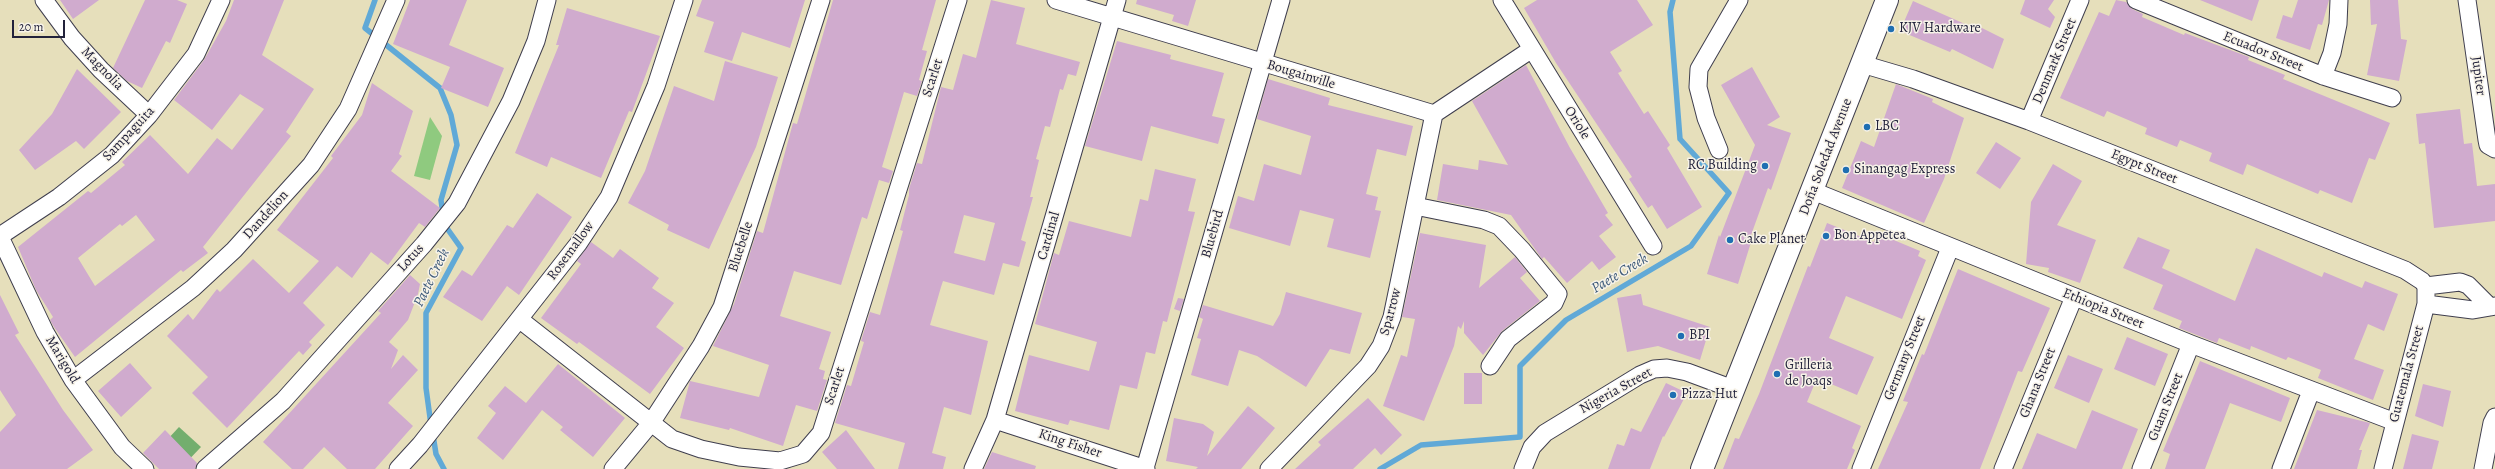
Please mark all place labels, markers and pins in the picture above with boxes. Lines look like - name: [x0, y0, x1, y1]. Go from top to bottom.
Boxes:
- place label: KJV Hardware: [1899, 21, 1981, 37]
- marker: KJV Hardware: [1886, 24, 1896, 34]
- place label: LBC: [1875, 119, 1899, 135]
- marker: LBC: [1862, 122, 1872, 132]
- place label: RC Building: [1688, 158, 1757, 174]
- marker: RC Building: [1760, 161, 1770, 171]
- place label: Sinangag Express: [1854, 162, 1955, 178]
- marker: Sinangag Express: [1841, 165, 1851, 175]
- place label: Bon Appetea: [1834, 228, 1906, 244]
- marker: Bon Appetea: [1821, 231, 1831, 241]
- place label: Cake Planet: [1738, 232, 1805, 248]
- marker: Cake Planet: [1725, 235, 1735, 245]
- place label: BPI: [1689, 328, 1710, 344]
- marker: BPI: [1676, 331, 1686, 341]
- place label: Grilleria de Joaqs: [1785, 358, 1832, 390]
- marker: Grilleria de Joaqs: [1772, 369, 1782, 379]
- place label: Pizza Hut: [1681, 387, 1737, 403]
- marker: Pizza Hut: [1668, 390, 1678, 400]

